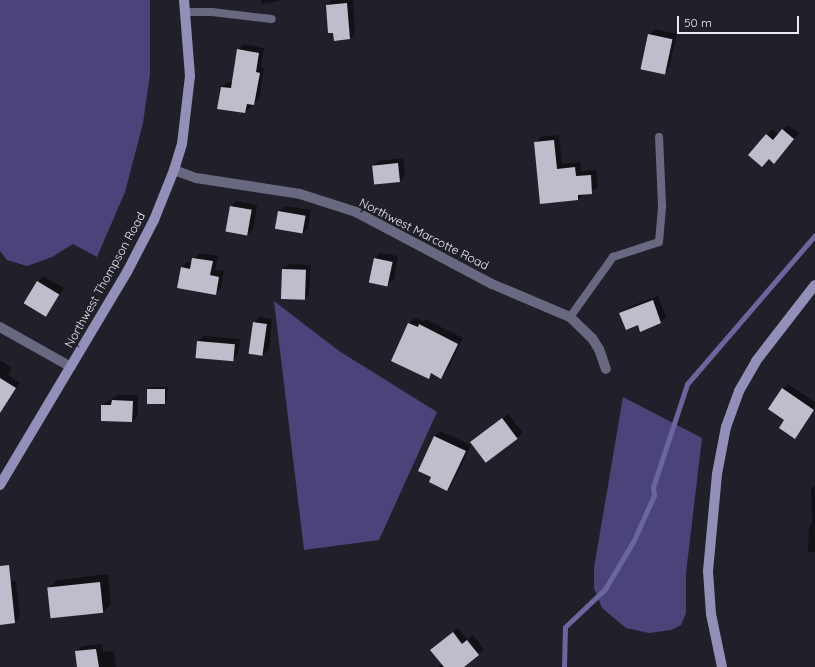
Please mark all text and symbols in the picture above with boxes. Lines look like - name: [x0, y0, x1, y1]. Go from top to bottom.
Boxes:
- scale bar: [679, 8, 801, 34]
- text: 50 m: [684, 15, 712, 30]
- street label: Northwest Marcotte Road: [357, 195, 491, 273]
- street label: Northwest Thompson Road: [62, 210, 148, 350]

